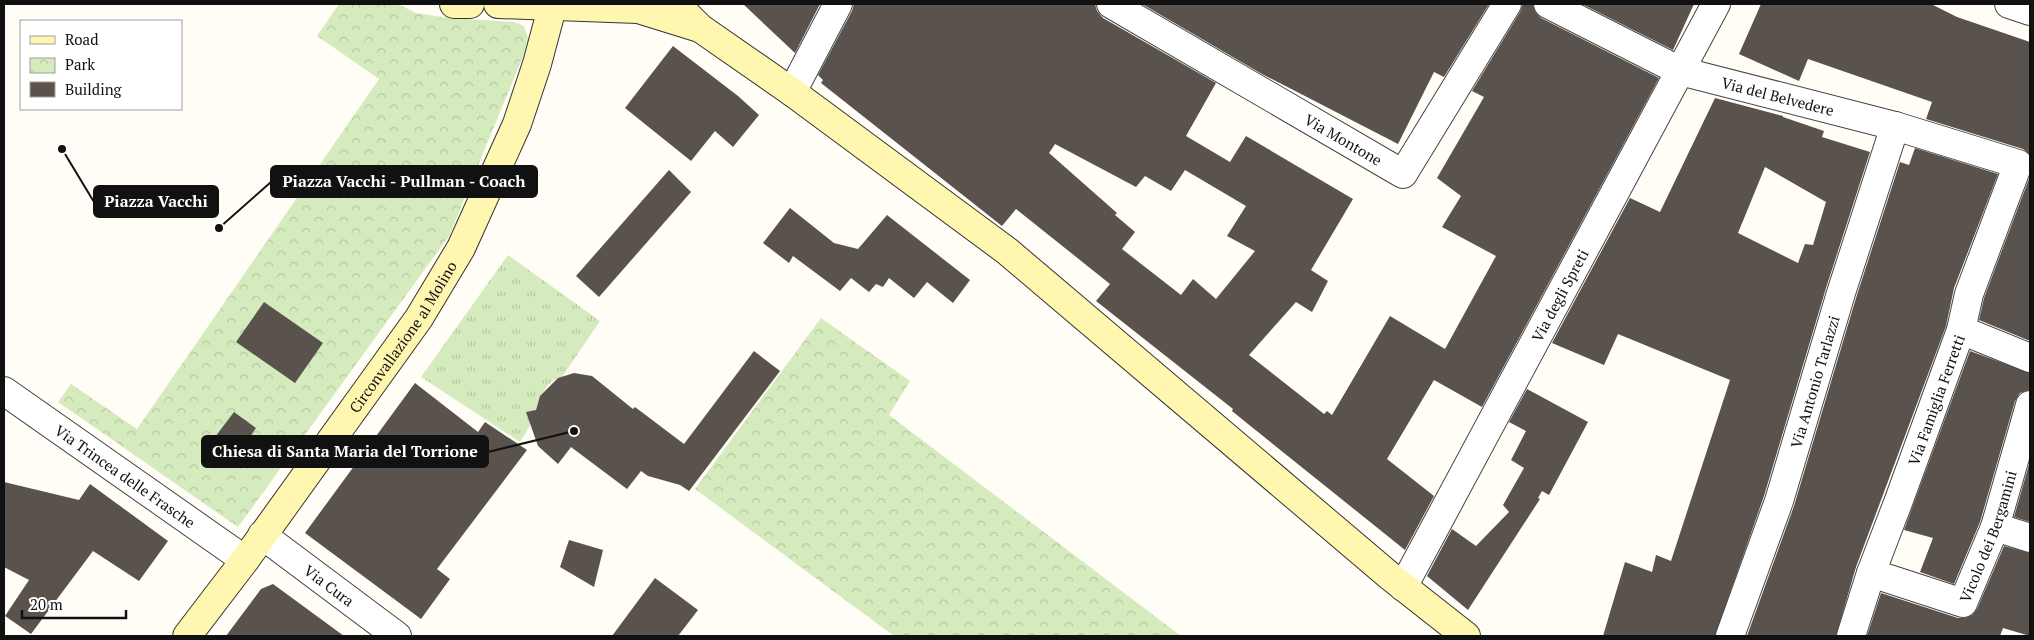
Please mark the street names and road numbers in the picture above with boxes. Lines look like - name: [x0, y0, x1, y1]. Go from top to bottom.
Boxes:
- street label: Via del Belvedere: [1719, 72, 1836, 120]
- street label: Via Montone: [1301, 109, 1386, 170]
- street label: Via degli Spreti: [1527, 246, 1593, 345]
- street label: Circonvallazione al Molino: [344, 257, 461, 417]
- street label: Via Antonio Tarlazzi: [1785, 313, 1844, 450]
- street label: Via Famiglia Ferretti: [1903, 332, 1969, 468]
- street label: Via Trincea delle Frasche: [51, 420, 199, 532]
- street label: Vicolo dei Bergamini: [1954, 468, 2021, 605]
- street label: Via Cura: [300, 560, 359, 611]

